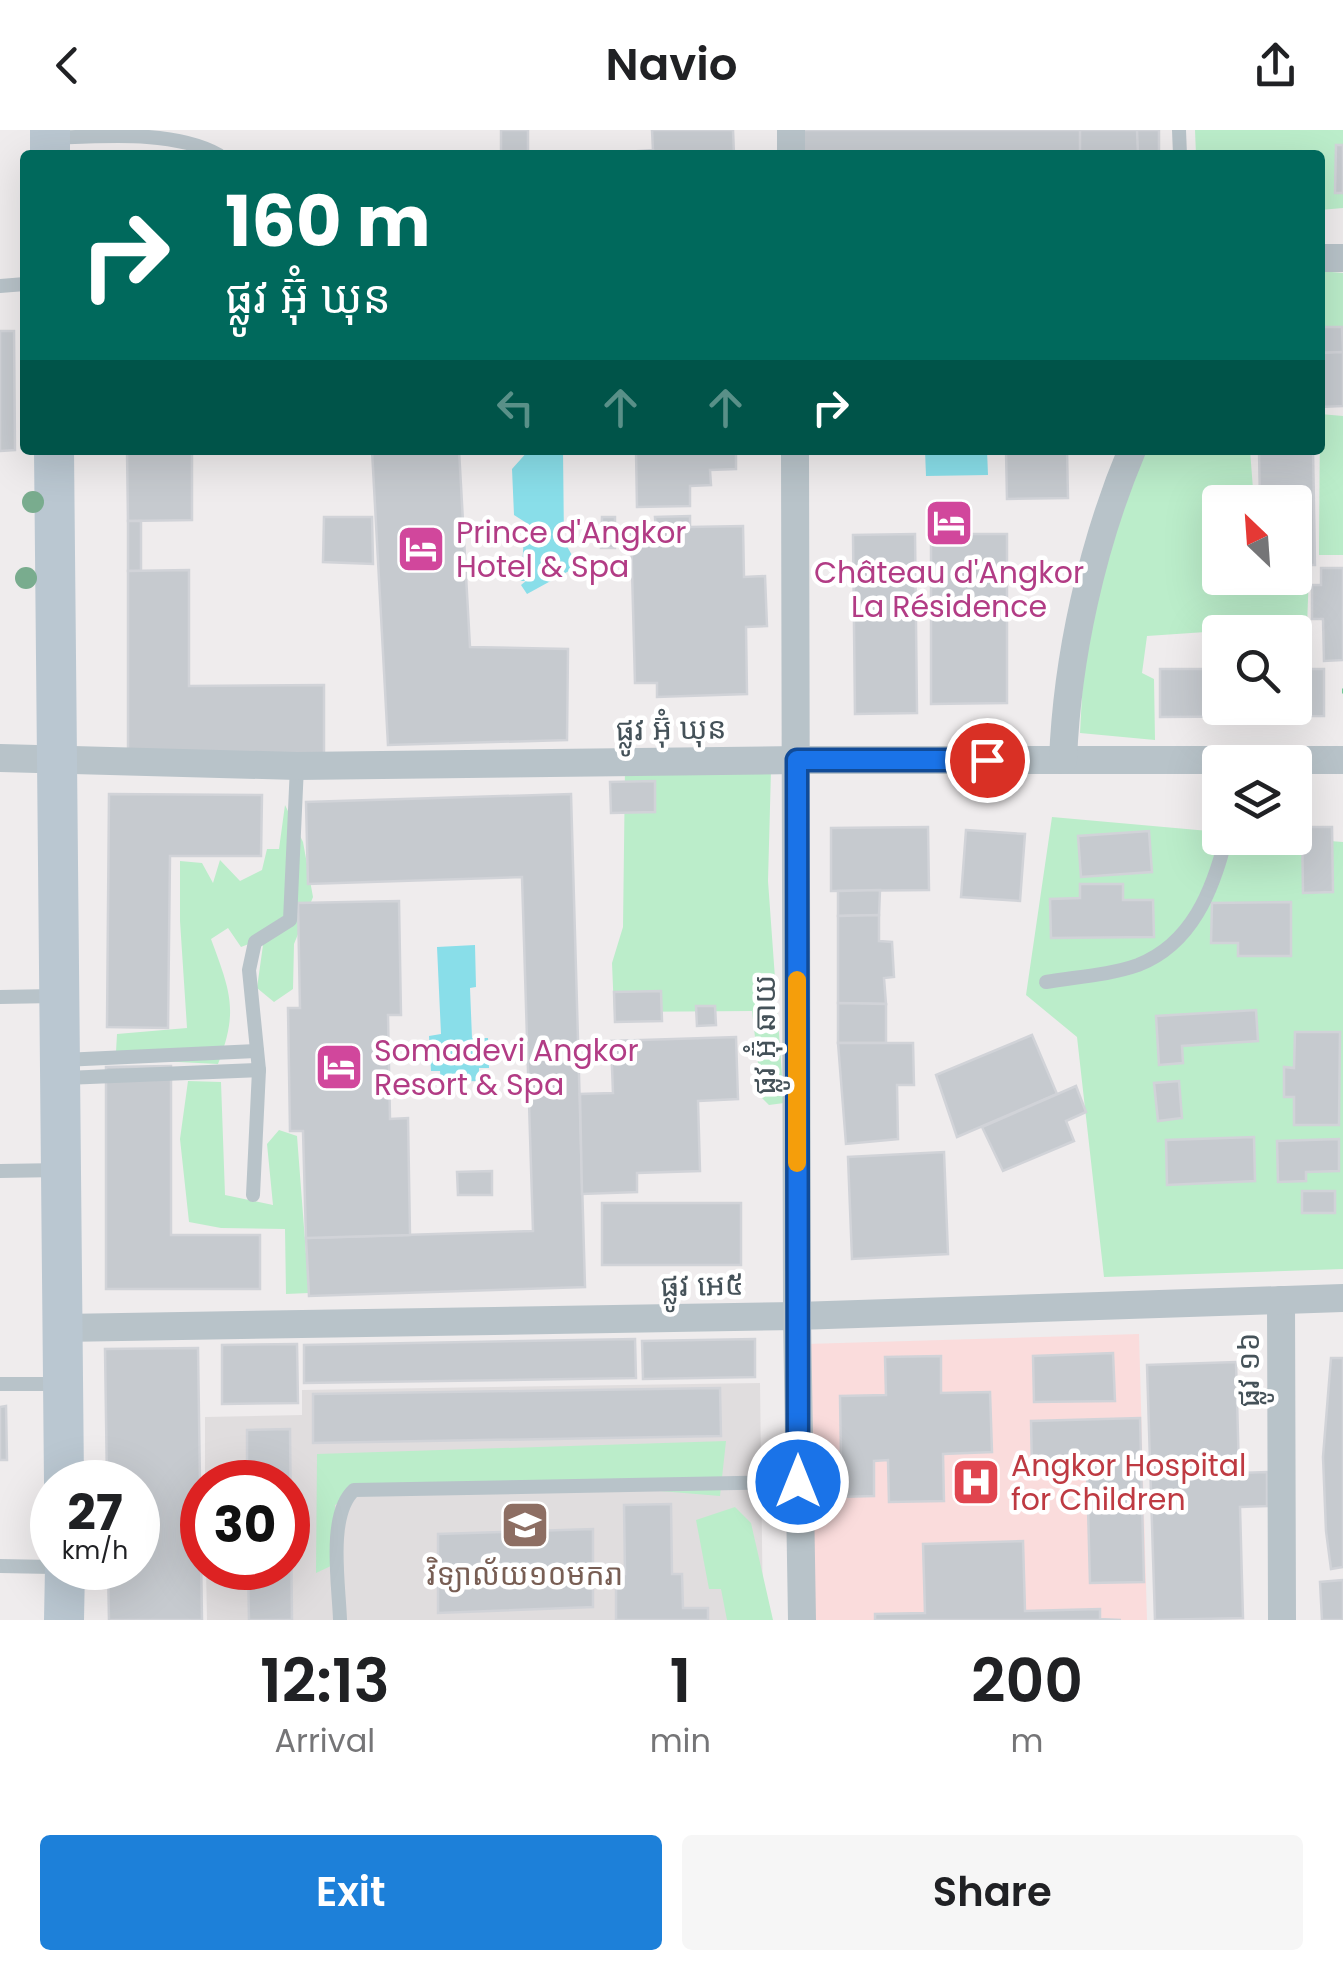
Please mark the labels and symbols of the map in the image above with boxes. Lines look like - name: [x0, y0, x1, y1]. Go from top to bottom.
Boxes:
- north arrow: [1202, 485, 1312, 595]
- hotel icon: Château d'Angkor La Résidence: [923, 497, 975, 549]
- place label: Prince d'Angkor Hotel & Spa: [456, 511, 687, 588]
- hotel icon: Prince d'Angkor Hotel & Spa: [395, 523, 447, 575]
- place label: Château d'Angkor La Résidence: [814, 551, 1084, 628]
- street label: ផ្លូវ អ៊ុំ ឃុន: [615, 707, 727, 756]
- pin: [945, 718, 1030, 803]
- street label: ផ្លូវ អ៊ុំ ឆាយ: [743, 975, 790, 1095]
- place label: Somadevi Angkor Resort & Spa: [374, 1029, 639, 1106]
- hotel icon: Somadevi Angkor Resort & Spa: [313, 1041, 365, 1093]
- street label: ផ្លូវ អេ៥: [660, 1263, 744, 1312]
- street label: ផ្លូវ ១៦: [1227, 1333, 1274, 1407]
- position arrow: [746, 1430, 850, 1534]
- place label: Angkor Hospital for Children: [1011, 1444, 1246, 1521]
- hospital icon: Angkor Hospital for Children: [950, 1456, 1002, 1508]
- speed limit sign: 30: [180, 1460, 310, 1590]
- school or university icon: វិទ្យាល័យ១០មករា: [499, 1499, 551, 1551]
- place label: វិទ្យាល័យ១០មករា: [427, 1553, 623, 1596]

